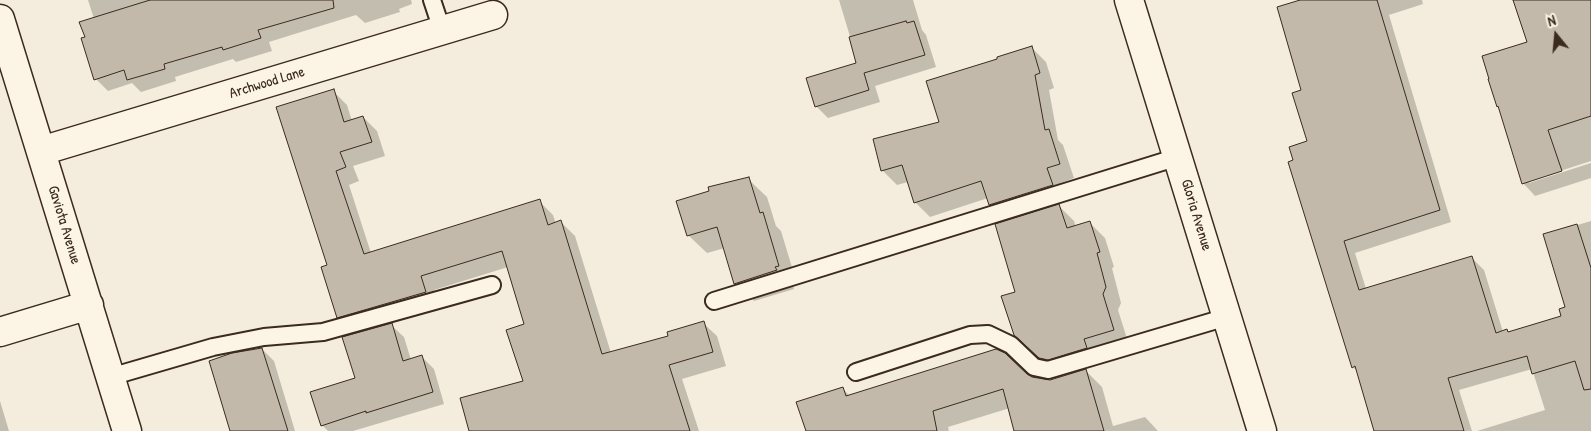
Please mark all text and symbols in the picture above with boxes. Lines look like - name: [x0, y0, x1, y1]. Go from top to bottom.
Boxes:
- north arrow: [1531, 10, 1581, 60]
- text: N: [1545, 10, 1558, 30]
- street label: Archwood Lane: [227, 63, 307, 103]
- street label: Gloria Avenue: [1177, 177, 1215, 253]
- street label: Gaviota Avenue: [44, 184, 84, 266]

